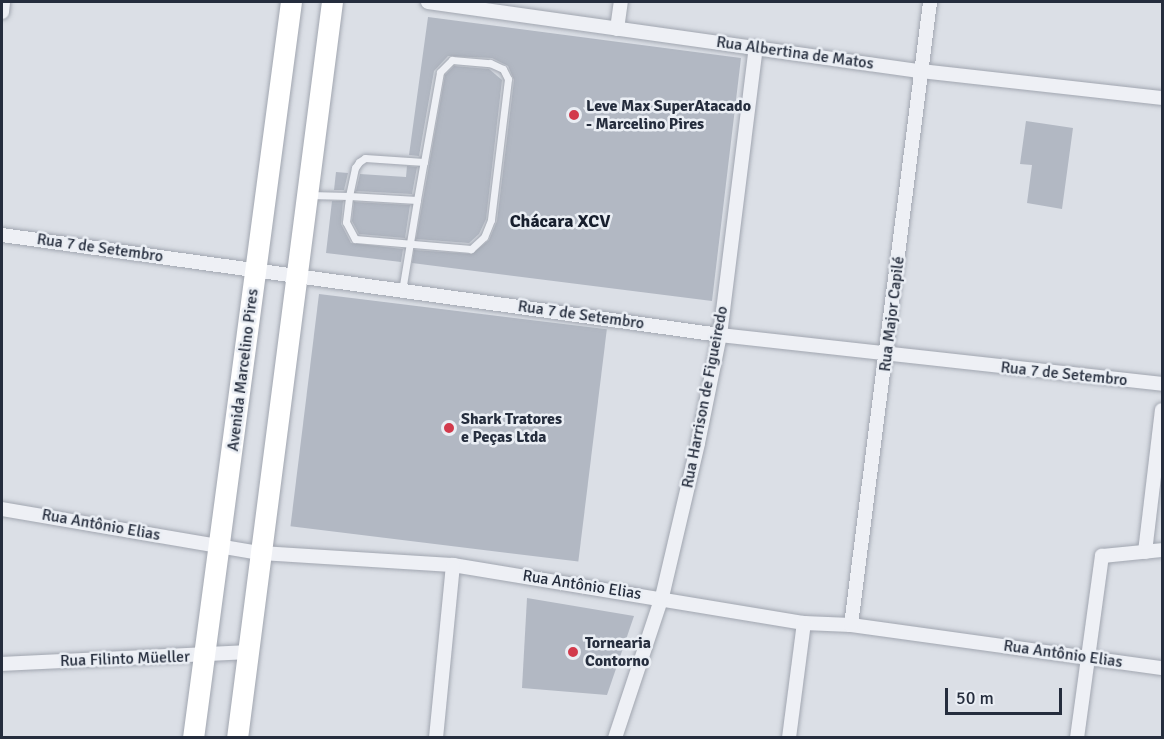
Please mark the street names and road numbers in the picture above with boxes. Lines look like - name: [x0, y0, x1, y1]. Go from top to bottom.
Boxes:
- street label: Rua Albertina de Matos: [715, 32, 875, 74]
- street label: Rua 7 de Setembro: [36, 230, 164, 266]
- street label: Rua Major Capilé: [875, 255, 909, 373]
- street label: Avenida Marcelino Pires: [224, 288, 262, 452]
- street label: Rua 7 de Setembro: [517, 297, 645, 333]
- street label: Rua Harrison de Figueiredo: [678, 304, 732, 490]
- street label: Rua 7 de Setembro: [1000, 358, 1128, 390]
- street label: Rua Antônio Elias: [40, 505, 162, 545]
- street label: Rua Antônio Elias: [521, 566, 643, 604]
- street label: Rua Antônio Elias: [1002, 636, 1124, 672]
- street label: Rua Filinto Müeller: [60, 647, 190, 671]

